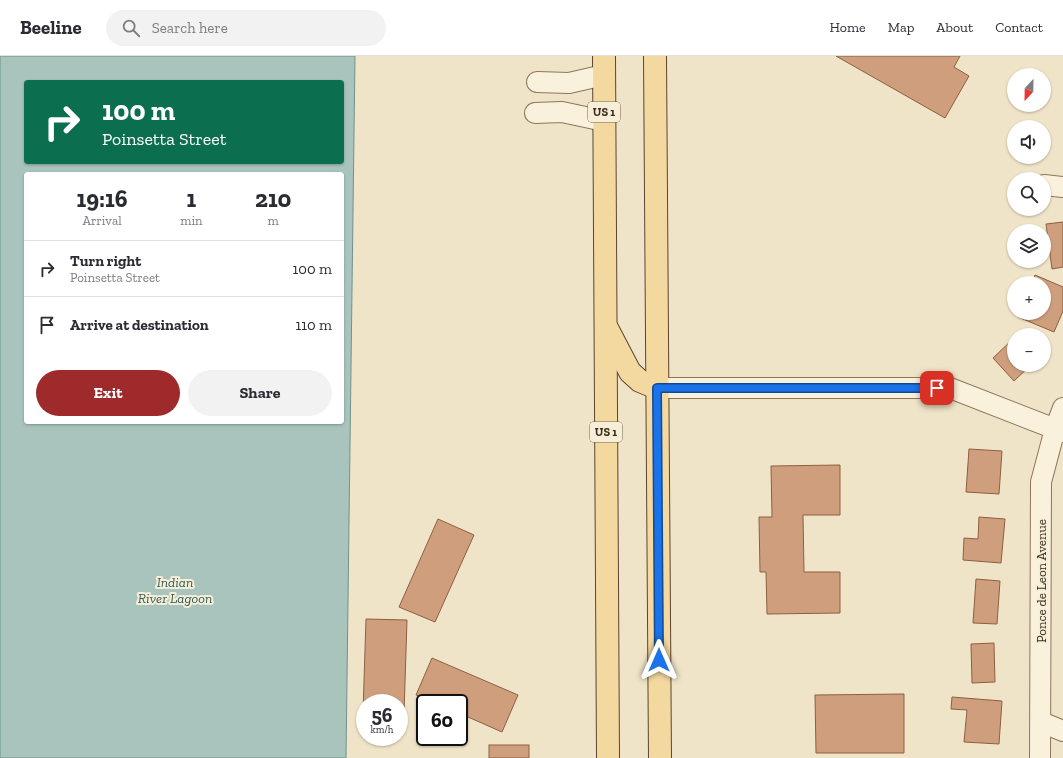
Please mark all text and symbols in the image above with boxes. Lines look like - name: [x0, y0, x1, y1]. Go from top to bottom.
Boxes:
- search box: [106, 10, 386, 46]
- text: Beeline: [20, 16, 82, 39]
- icon: search: [120, 17, 142, 39]
- text: Search here: [152, 19, 228, 37]
- text: Home: [830, 19, 866, 36]
- text: Map: [888, 19, 914, 36]
- text: About: [936, 19, 973, 36]
- text: Contact: [995, 19, 1043, 36]
- north arrow: [1007, 68, 1051, 112]
- map controls: [1007, 68, 1051, 372]
- text: 100 m: [102, 94, 175, 127]
- icon: right: [36, 96, 88, 148]
- road number: US 1: [588, 102, 620, 122]
- button: sound: [1007, 120, 1051, 164]
- text: Poinsetta Street: [102, 128, 226, 150]
- button: search: [1007, 172, 1051, 216]
- text: 19:16: [77, 184, 128, 213]
- text: 1: [186, 184, 196, 213]
- text: 210: [255, 184, 291, 213]
- text: Arrival: [82, 213, 122, 228]
- text: min: [180, 213, 202, 228]
- text: m: [268, 213, 279, 228]
- button: layers: [1007, 224, 1051, 268]
- text: Turn right: [70, 252, 141, 270]
- icon: right: [36, 258, 58, 280]
- text: 100 m: [293, 260, 332, 278]
- text: Poinsetta Street: [70, 270, 160, 285]
- button: +: [1007, 276, 1051, 320]
- icon: arrive: [36, 314, 58, 336]
- text: Arrive at destination: [70, 316, 209, 334]
- text: 110 m: [295, 316, 332, 334]
- button: −: [1007, 328, 1051, 372]
- button: Exit: [36, 370, 180, 416]
- button: Share: [188, 370, 332, 416]
- pin: [920, 371, 954, 405]
- icon: arrive: [926, 377, 948, 399]
- road number: US 1: [590, 422, 622, 442]
- street label: Ponce de Leon Avenue: [1034, 519, 1049, 643]
- water label: Indian River Lagoon: [138, 574, 212, 607]
- position arrow: [638, 639, 680, 681]
- speed limit sign: 60: [416, 694, 468, 746]
- text: 56: [371, 703, 393, 727]
- text: km/h: [371, 724, 393, 736]

